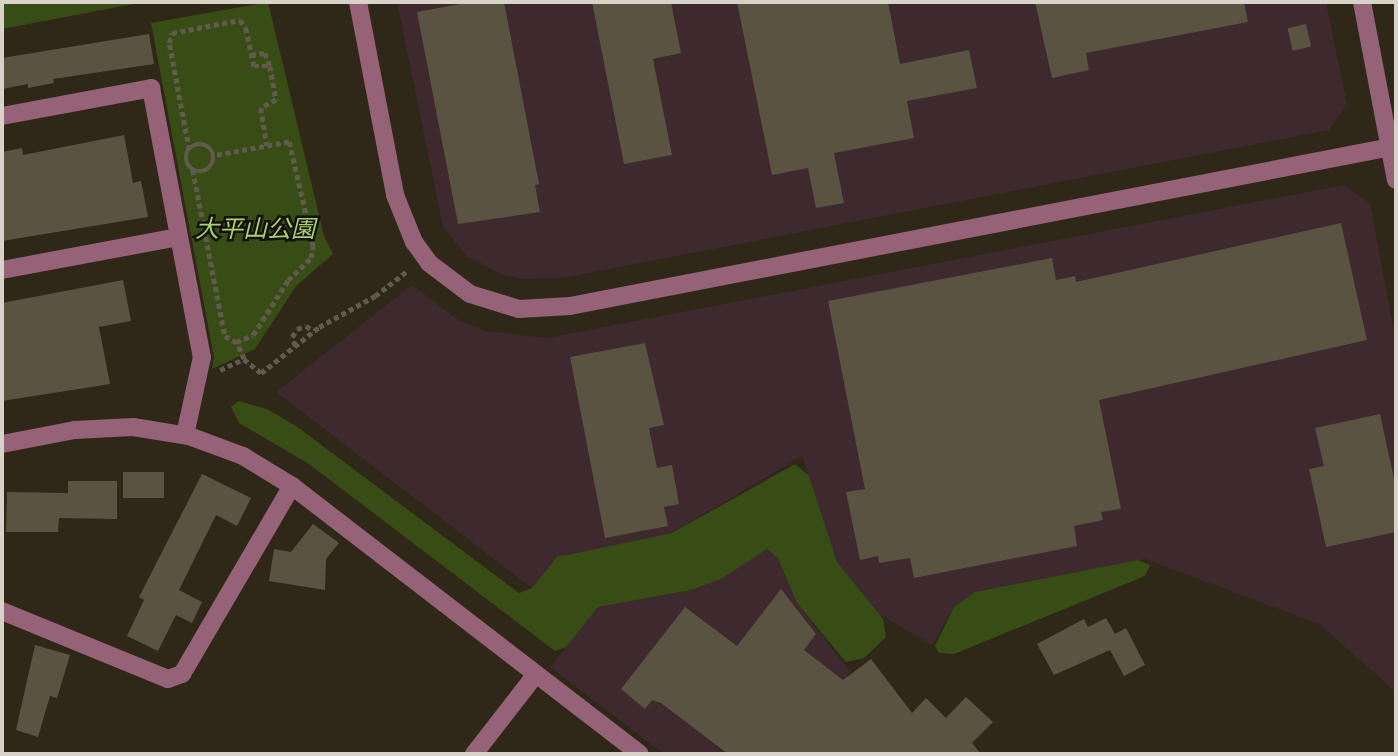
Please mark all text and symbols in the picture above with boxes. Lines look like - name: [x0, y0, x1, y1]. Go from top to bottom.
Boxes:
- park label: 大平山公園: [195, 213, 315, 241]

